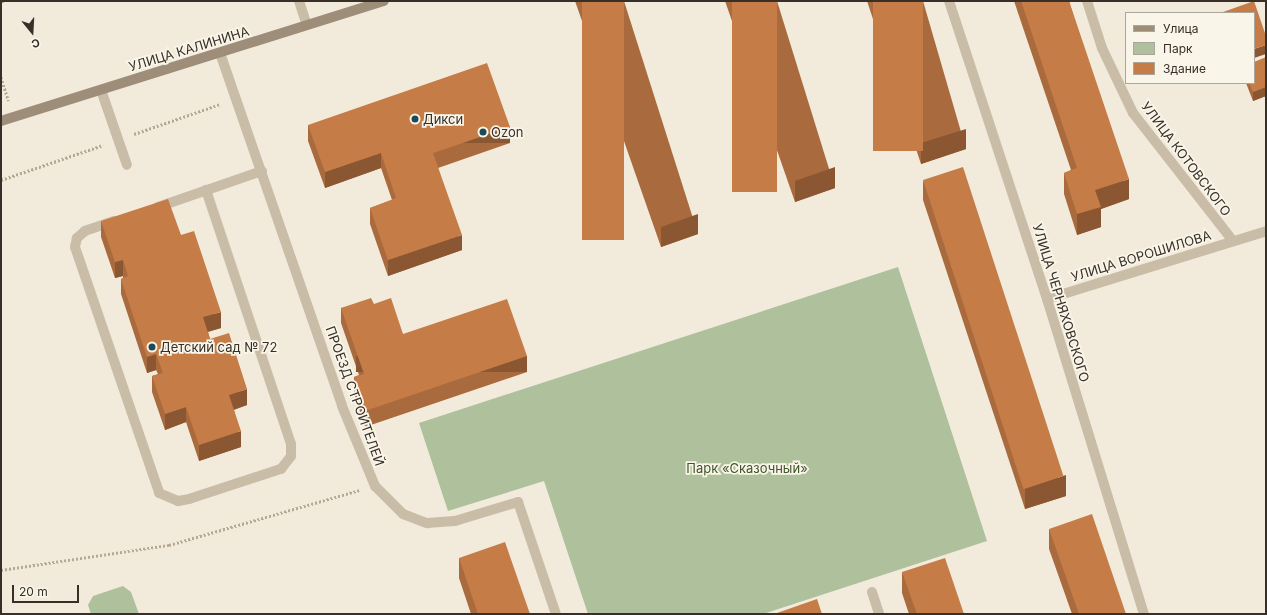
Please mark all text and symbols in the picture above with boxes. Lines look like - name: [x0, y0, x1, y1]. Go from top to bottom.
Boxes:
- north arrow: [12, 12, 52, 52]
- legend: [1125, 12, 1255, 84]
- text: Улица: [1163, 21, 1198, 36]
- street label: УЛИЦА КАЛИНИНА: [127, 23, 251, 75]
- text: С: [30, 35, 42, 51]
- text: Парк: [1163, 41, 1193, 56]
- text: Здание: [1163, 61, 1206, 76]
- street label: УЛИЦА КОТОВСКОГО: [1138, 99, 1234, 219]
- place label: Дикси: [423, 111, 463, 127]
- marker: Дикси: [410, 114, 420, 124]
- place label: Ozon: [491, 124, 523, 140]
- marker: Ozon: [478, 127, 488, 137]
- street label: УЛИЦА ЧЕРНЯХОВСКОГО: [1029, 222, 1093, 384]
- street label: УЛИЦА ВОРОШИЛОВА: [1069, 227, 1213, 285]
- street label: ПРОЕЗД СТРОИТЕЛЕЙ: [322, 324, 388, 468]
- place label: Детский сад № 72: [160, 339, 277, 355]
- marker: Детский сад № 72: [147, 342, 157, 352]
- park label: Парк «Сказочный»: [686, 460, 808, 476]
- scale bar: [14, 577, 81, 603]
- text: 20 m: [19, 584, 48, 599]

